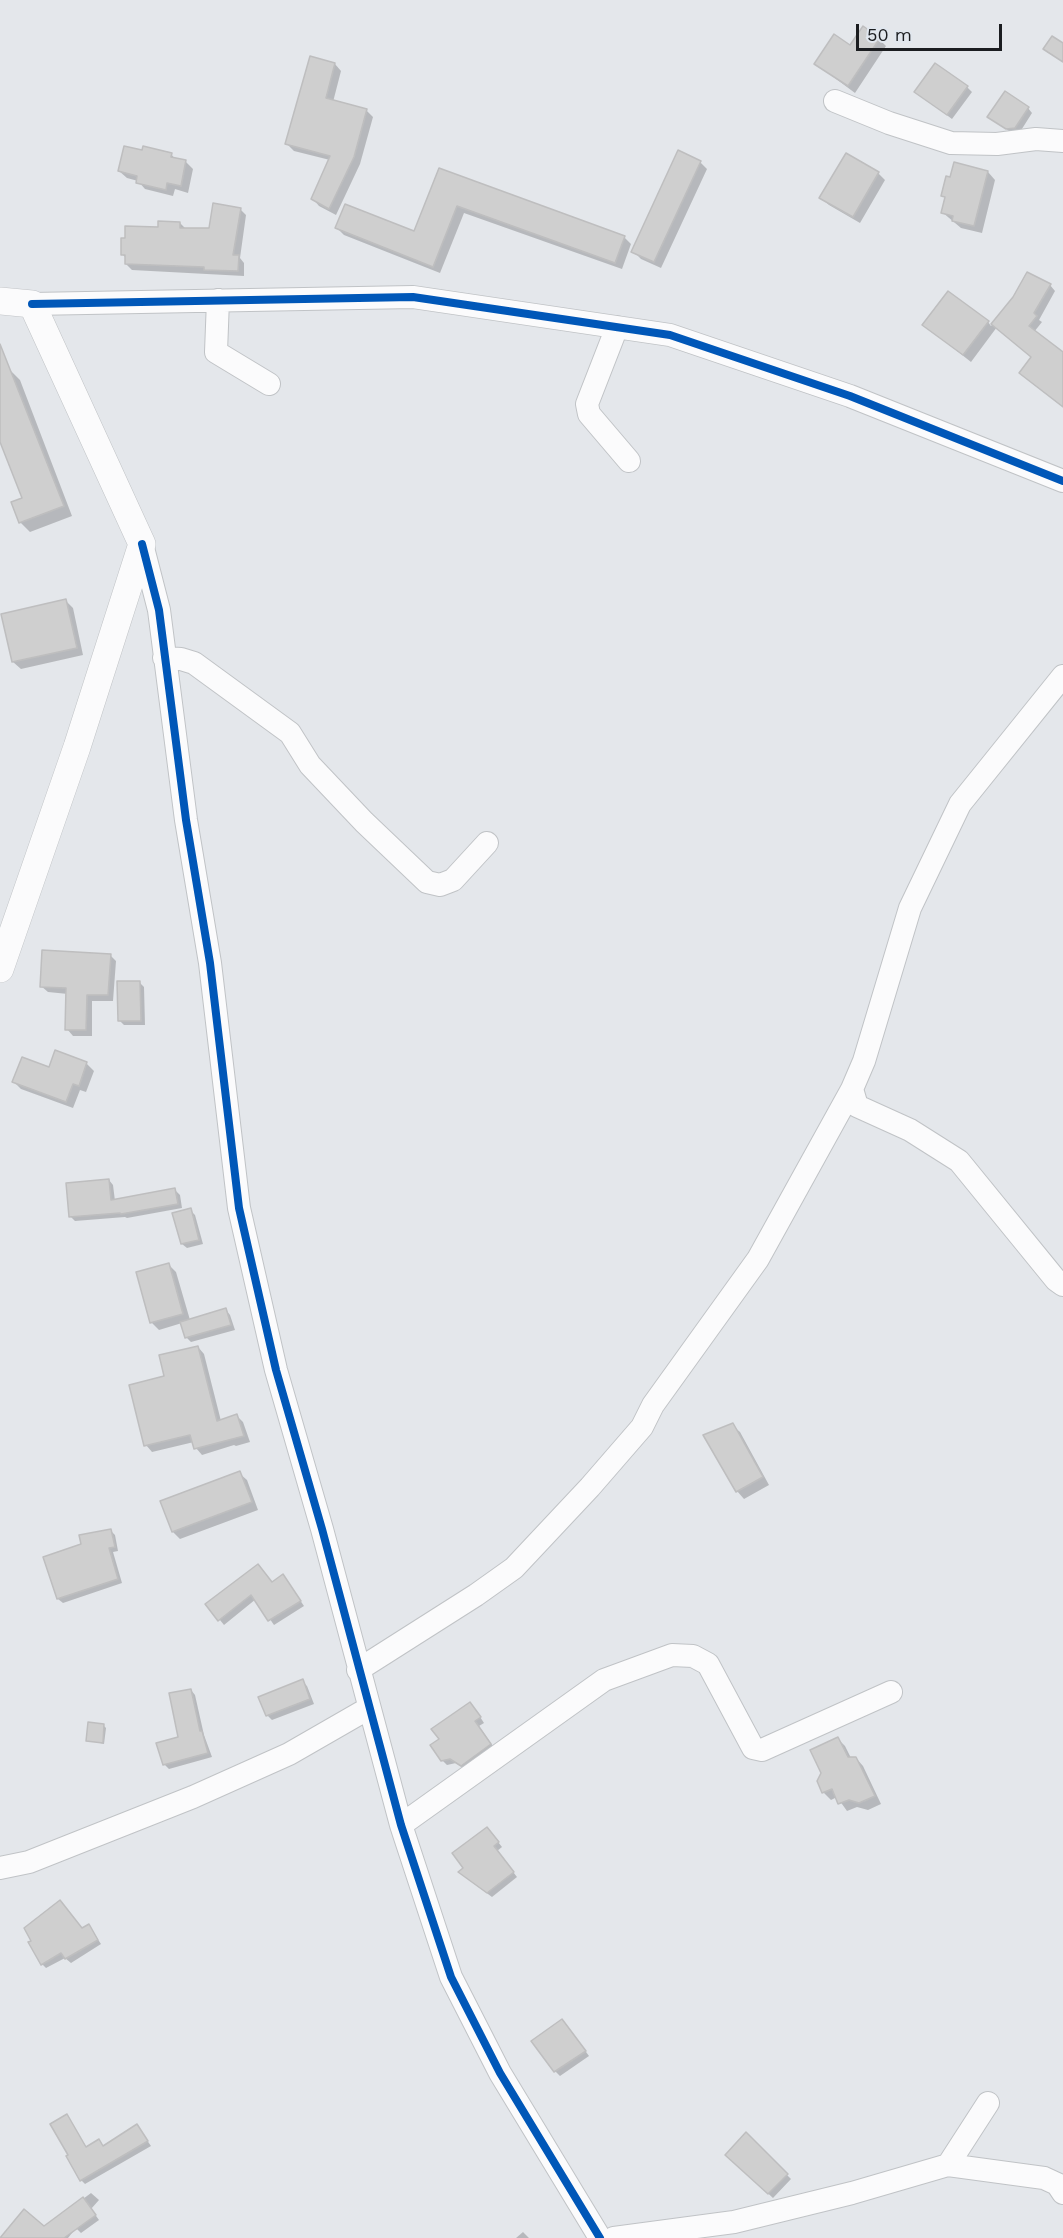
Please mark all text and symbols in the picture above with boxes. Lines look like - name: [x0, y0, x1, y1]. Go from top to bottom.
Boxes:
- scale bar: [859, 12, 1004, 50]
- text: 50 m: [867, 24, 912, 45]

